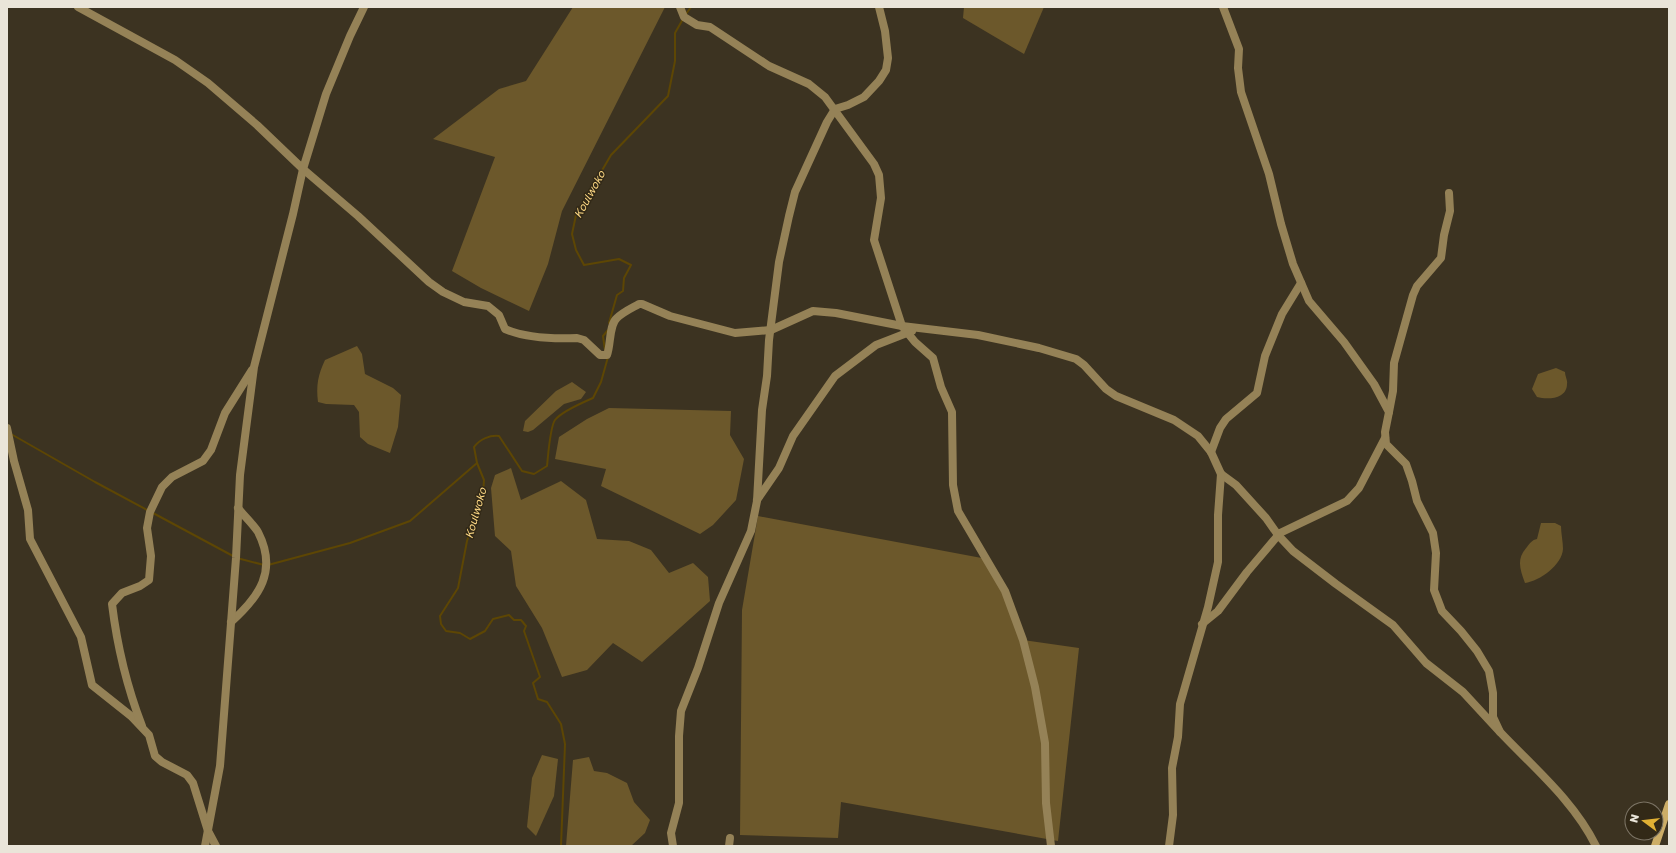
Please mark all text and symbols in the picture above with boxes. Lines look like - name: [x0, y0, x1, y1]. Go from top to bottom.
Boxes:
- water label: Koulwoko: [571, 167, 608, 220]
- water label: Koulwoko: [462, 485, 489, 540]
- north arrow: [1624, 801, 1664, 841]
- text: N: [1626, 813, 1641, 824]

